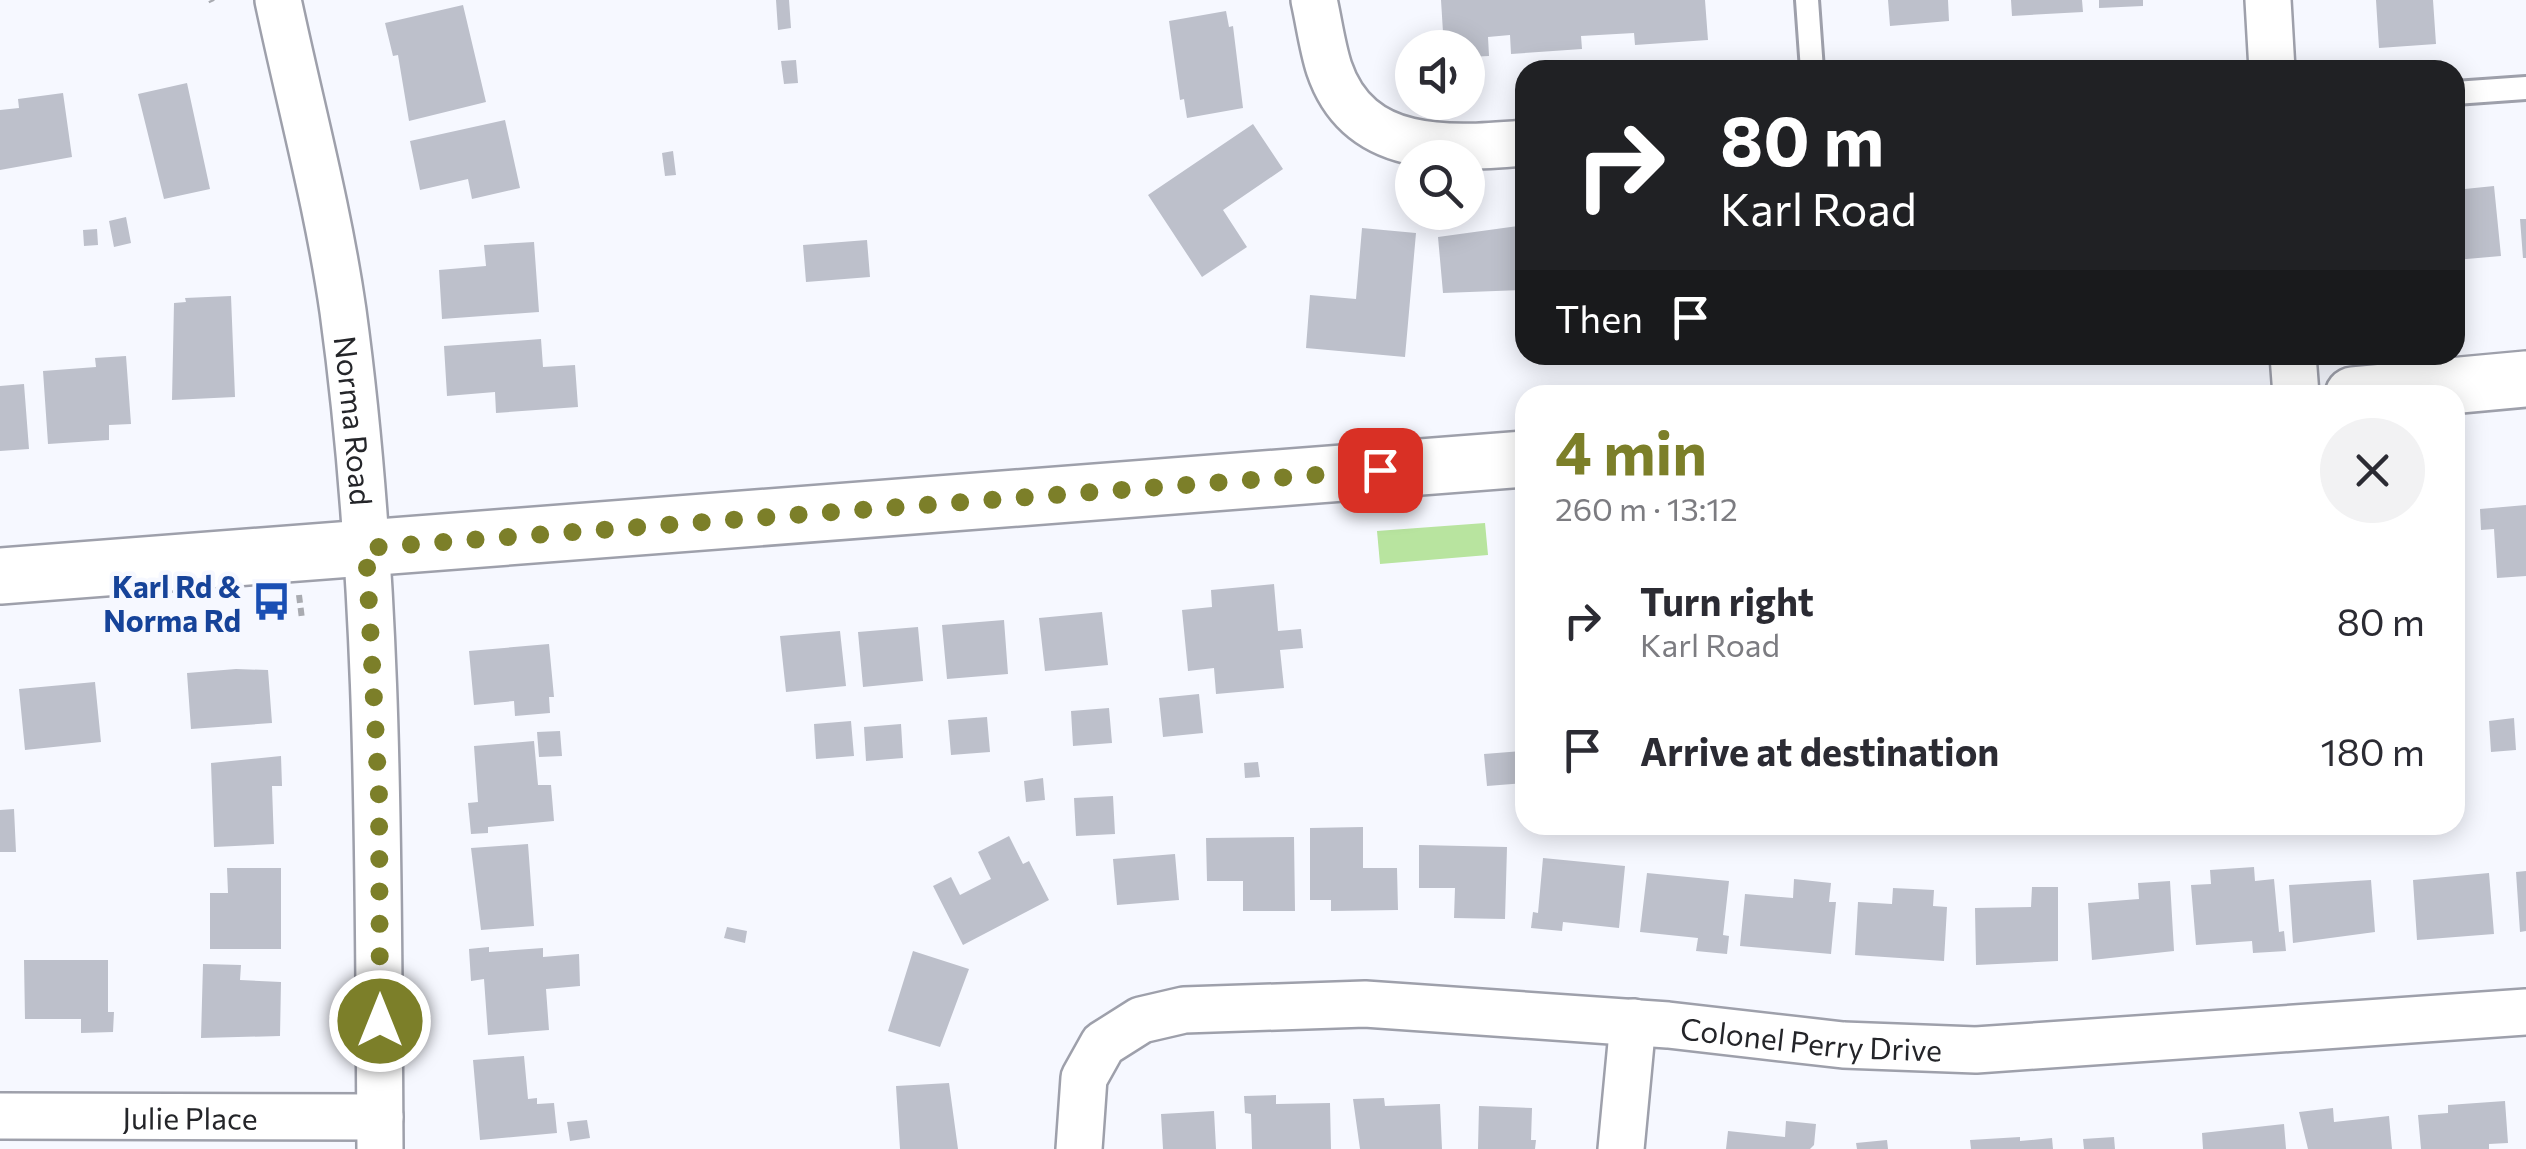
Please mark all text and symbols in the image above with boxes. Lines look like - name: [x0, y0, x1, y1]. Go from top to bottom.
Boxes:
- map controls: [1395, 30, 1485, 230]
- button: sound: [1395, 30, 1485, 120]
- text: 80 m: [1720, 95, 1884, 180]
- icon: right: [1555, 100, 1685, 230]
- button: search: [1395, 140, 1485, 230]
- text: Karl Road: [1720, 180, 1917, 235]
- icon: arrive: [1663, 290, 1718, 345]
- text: Then: [1555, 294, 1643, 341]
- street label: Norma Road: [328, 334, 382, 507]
- text: 4 min: [1555, 414, 1707, 487]
- button: close: [2320, 418, 2425, 523]
- pin: [1338, 428, 1423, 513]
- icon: arrive: [1353, 443, 1408, 498]
- text: 260 m · 13:12: [1555, 488, 1738, 528]
- place label: Karl Rd & Norma Rd: [103, 567, 241, 638]
- text: Turn right: [1640, 577, 1814, 624]
- bus stop icon: Karl Rd & Norma Rd: [250, 581, 292, 623]
- icon: right: [1555, 593, 1610, 648]
- text: 80 m: [2337, 597, 2425, 644]
- text: Karl Road: [1640, 624, 1780, 664]
- icon: arrive: [1555, 723, 1610, 778]
- text: Arrive at destination: [1640, 727, 1999, 774]
- text: 180 m: [2320, 727, 2425, 774]
- position arrow: [328, 969, 432, 1073]
- street label: Colonel Perry Drive: [1679, 1008, 1943, 1067]
- street label: Julie Place: [122, 1098, 258, 1135]

